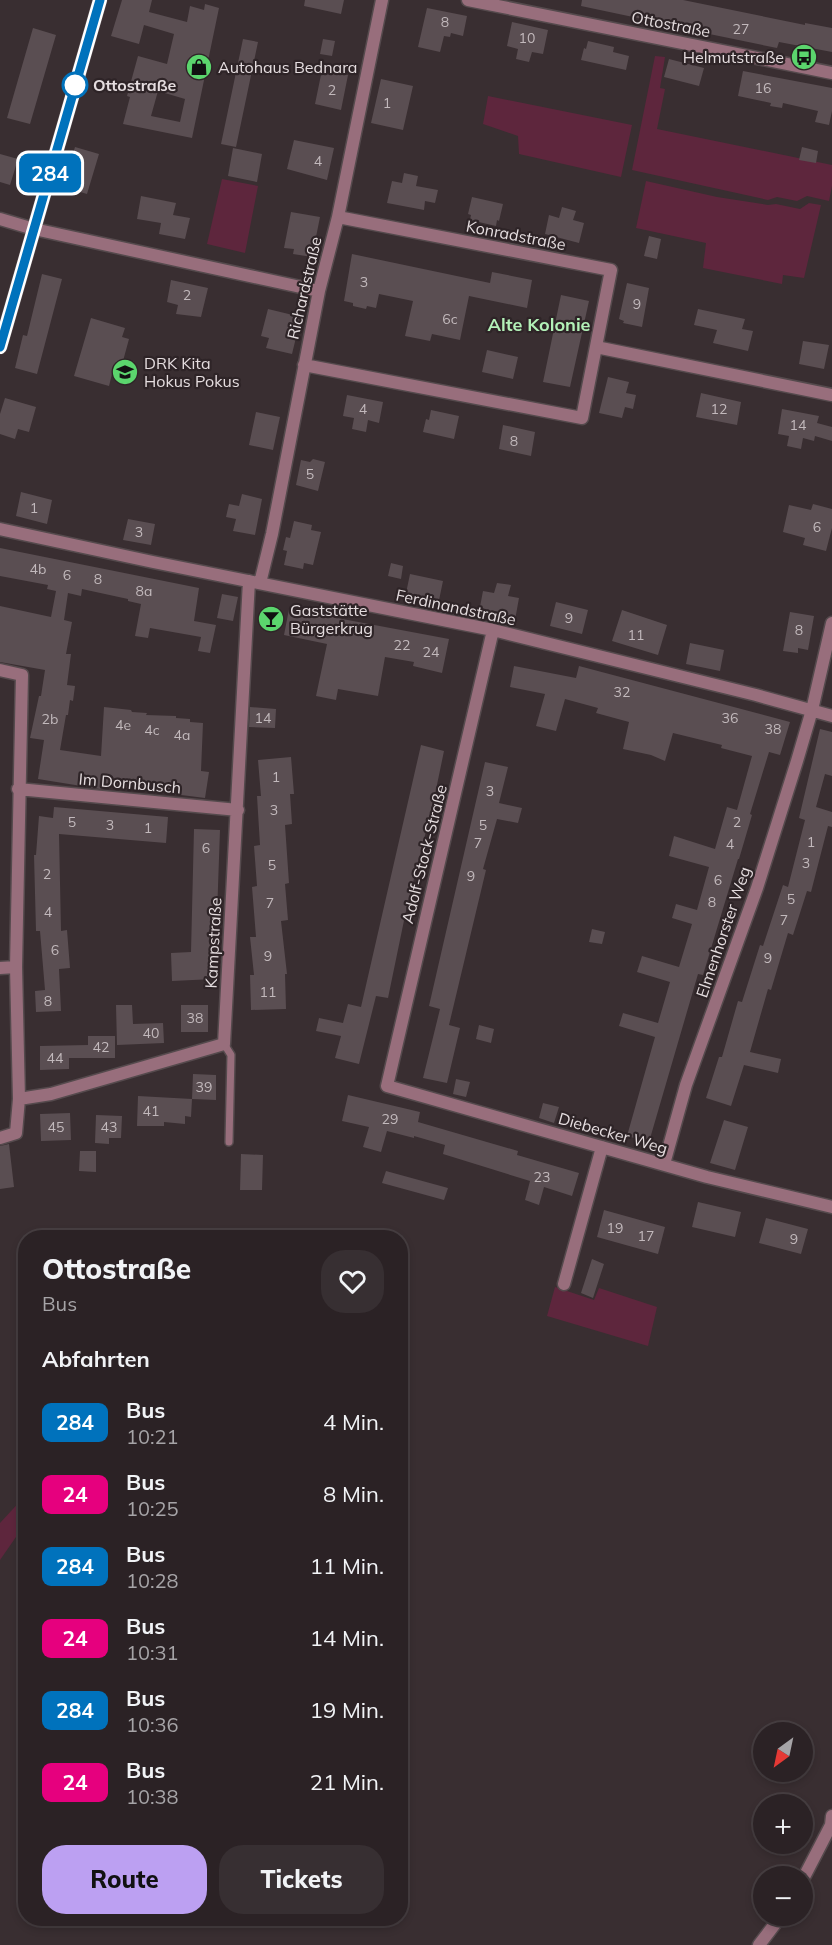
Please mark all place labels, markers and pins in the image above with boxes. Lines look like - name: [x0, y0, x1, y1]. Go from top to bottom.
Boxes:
- bus stop icon: Helmutstraße: [789, 42, 819, 72]
- place label: Helmutstraße: [683, 47, 784, 67]
- shop icon: Autohaus Bednara: [184, 52, 214, 82]
- place label: Autohaus Bednara: [218, 57, 357, 77]
- marker: Ottostraße: [62, 72, 88, 98]
- place label: Ottostraße: [93, 75, 177, 95]
- place label: DRK Kita Hokus Pokus: [144, 353, 240, 391]
- school or university icon: DRK Kita Hokus Pokus: [110, 357, 140, 387]
- place label: Gaststätte Bürgerkrug: [290, 600, 373, 638]
- bar icon: Gaststätte Bürgerkrug: [256, 604, 286, 634]

